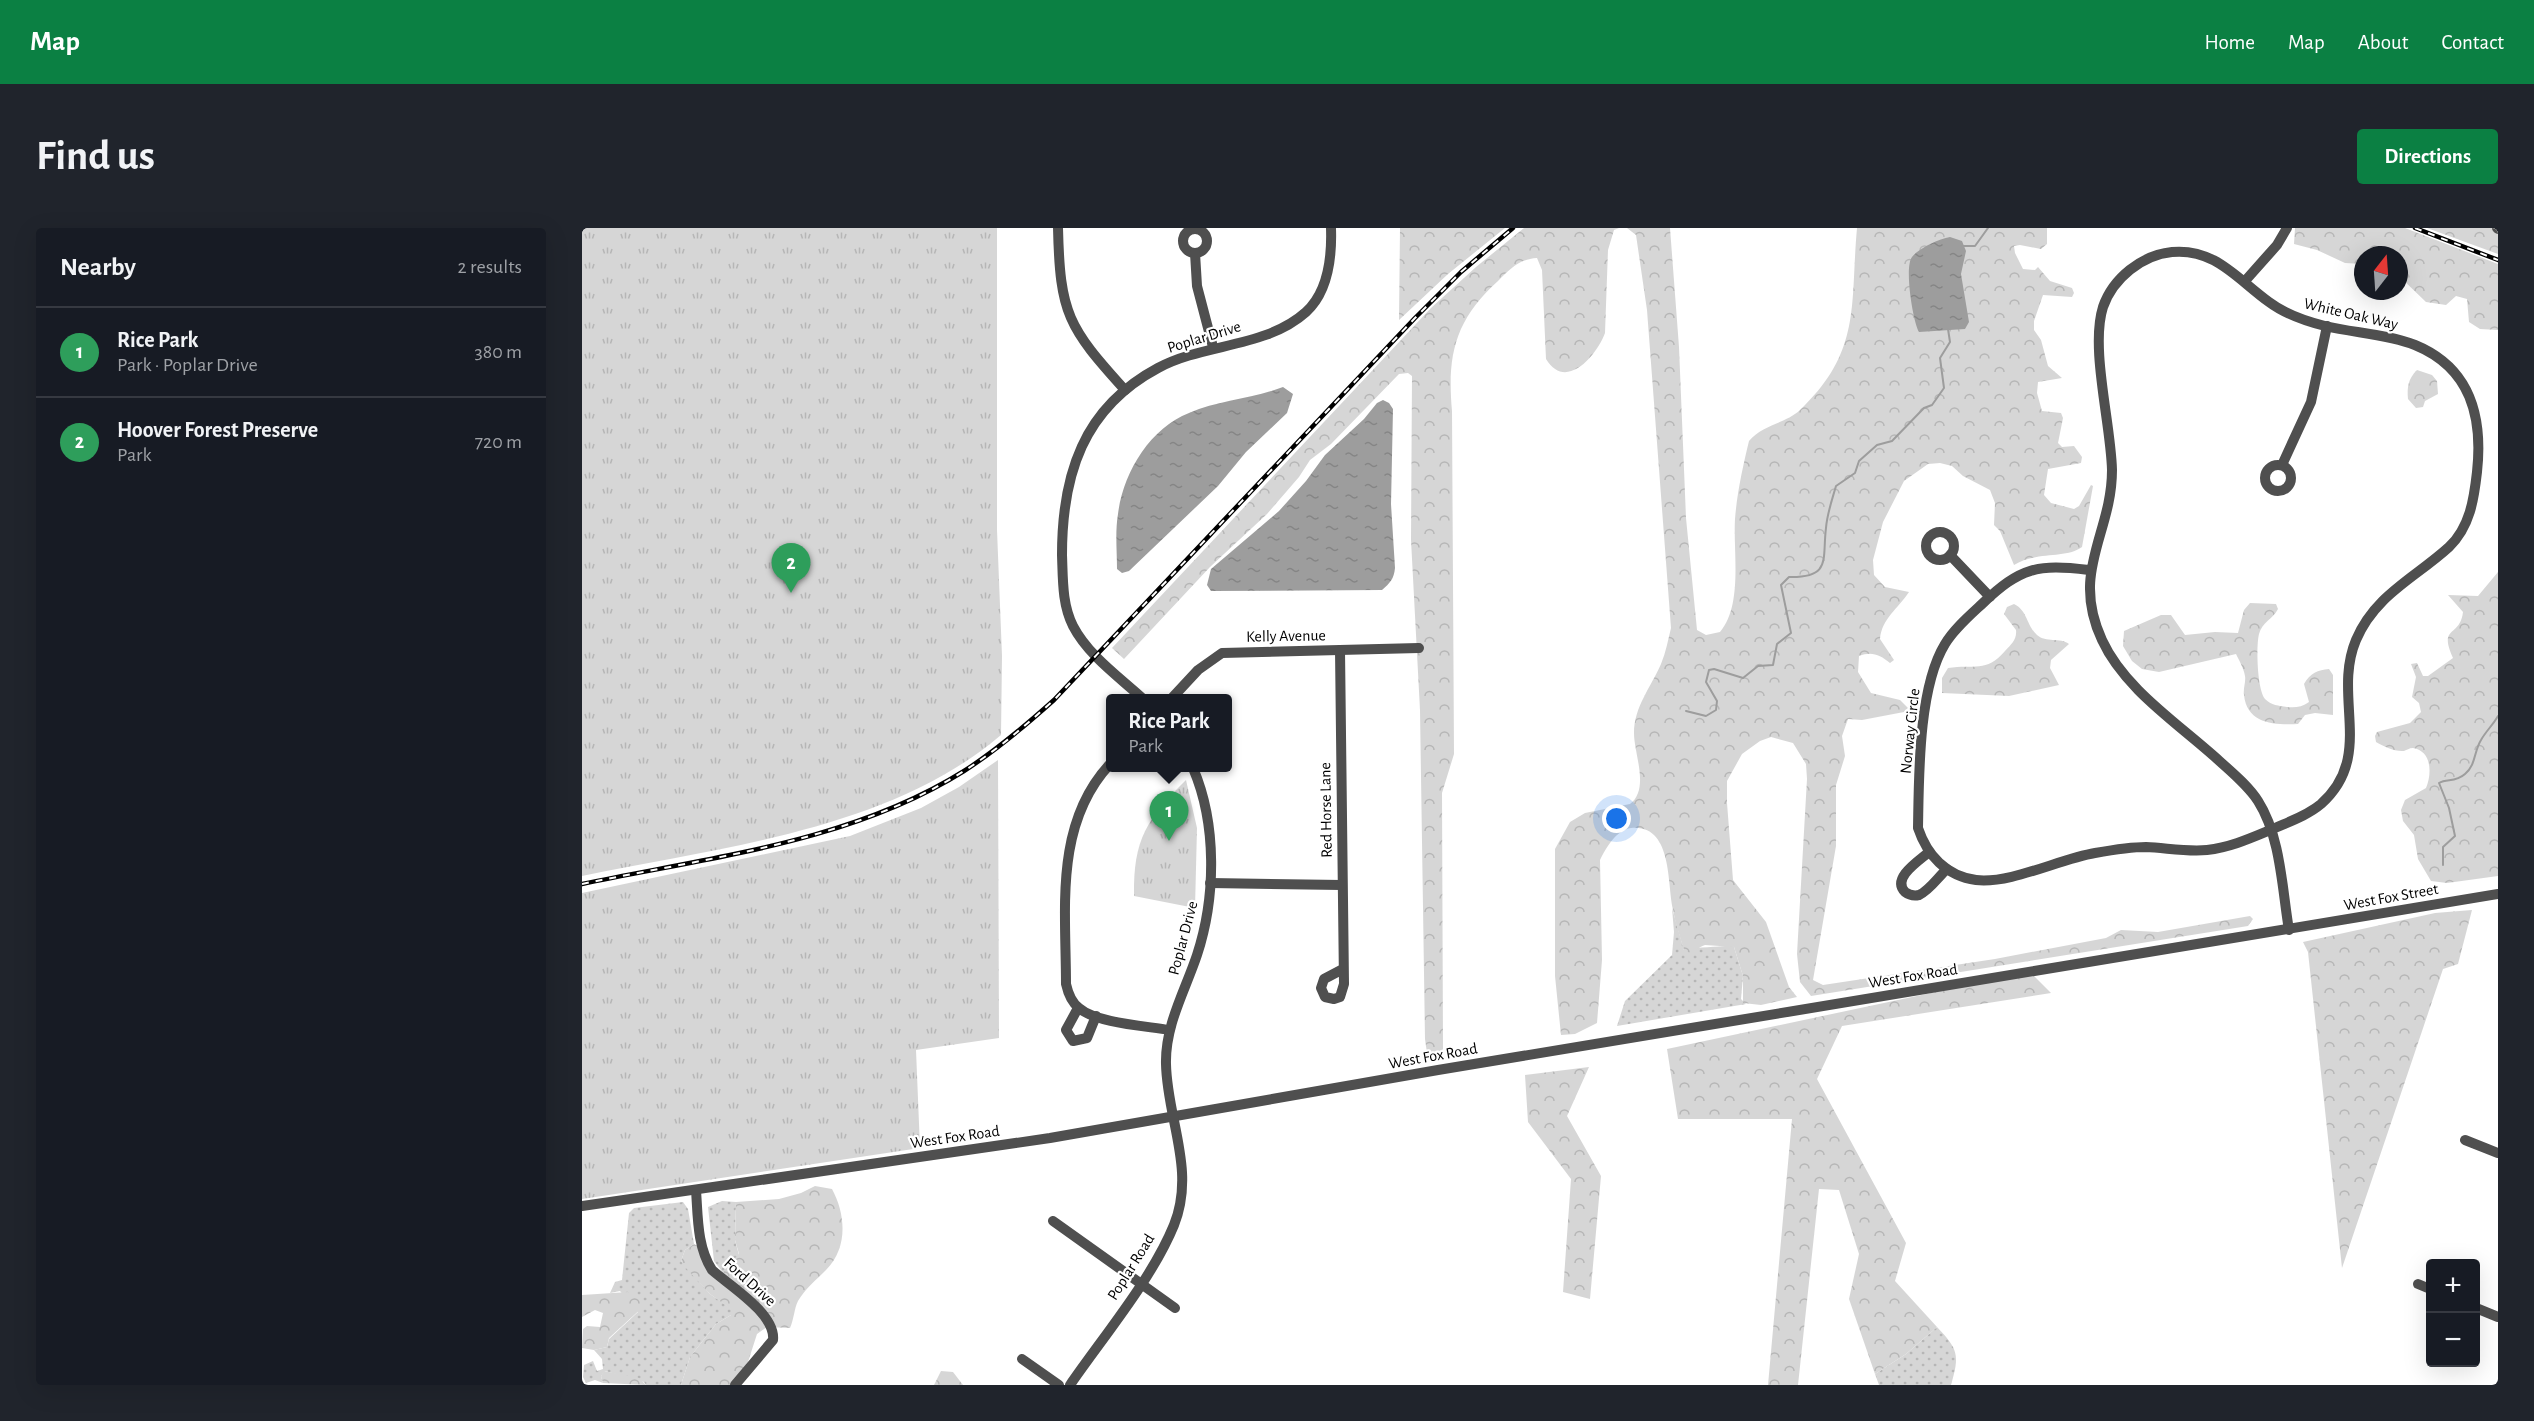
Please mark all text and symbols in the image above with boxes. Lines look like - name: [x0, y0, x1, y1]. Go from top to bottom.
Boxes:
- text: Map: [30, 28, 80, 56]
- text: Home: [2204, 32, 2255, 53]
- text: Map: [2288, 32, 2325, 53]
- text: About: [2358, 32, 2408, 53]
- text: Contact: [2441, 32, 2504, 53]
- button: Directions: [2357, 129, 2498, 184]
- text: Find us: [36, 135, 155, 177]
- north arrow: [2354, 246, 2408, 300]
- text: Nearby: [60, 254, 136, 280]
- text: 2 results: [458, 257, 522, 277]
- street label: White Oak Way: [2302, 295, 2400, 334]
- street label: Poplar Drive: [1165, 318, 1243, 356]
- text: Rice Park: [117, 329, 198, 351]
- text: 1: [76, 342, 83, 362]
- text: 380 m: [474, 342, 522, 362]
- text: Park · Poplar Drive: [117, 355, 258, 375]
- text: Hoover Forest Preserve: [117, 419, 318, 441]
- text: 2: [75, 432, 84, 452]
- text: 720 m: [475, 432, 522, 452]
- text: Park: [117, 445, 152, 465]
- pin: 2: [772, 544, 810, 593]
- street label: Kelly Avenue: [1246, 627, 1326, 646]
- street label: Norway Circle: [1898, 688, 1923, 775]
- popup: [1106, 694, 1232, 772]
- text: Rice Park: [1128, 710, 1210, 732]
- text: Park: [1128, 736, 1163, 756]
- street label: Red Horse Lane: [1317, 762, 1335, 858]
- pin: 1: [1150, 792, 1188, 841]
- your location: [1602, 804, 1631, 833]
- street label: West Fox Street: [2342, 881, 2440, 913]
- street label: Poplar Drive: [1165, 899, 1201, 977]
- street label: West Fox Road: [1867, 961, 1959, 991]
- street label: West Fox Road: [1387, 1040, 1479, 1072]
- street label: West Fox Road: [909, 1123, 1001, 1151]
- street label: Poplar Road: [1104, 1231, 1158, 1303]
- street label: Ford Drive: [721, 1255, 779, 1309]
- map controls: [2426, 1259, 2480, 1367]
- button: +: [2426, 1259, 2480, 1313]
- button: −: [2426, 1313, 2480, 1367]

